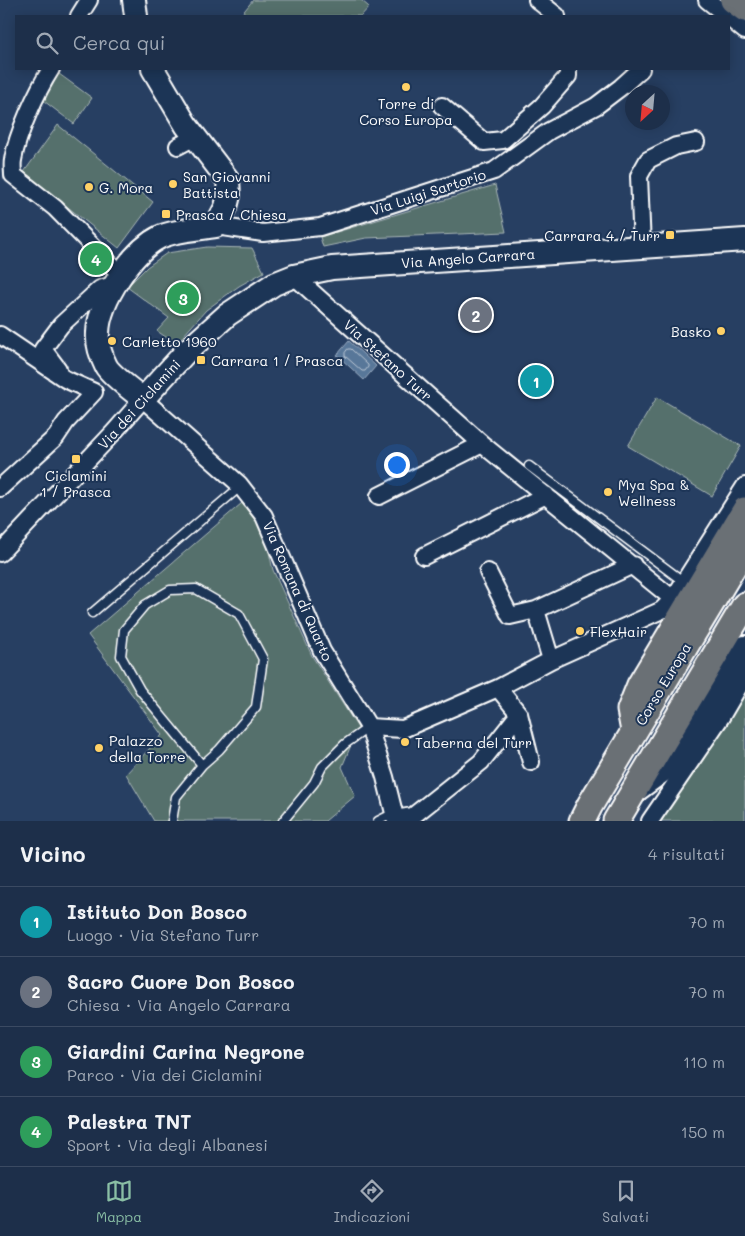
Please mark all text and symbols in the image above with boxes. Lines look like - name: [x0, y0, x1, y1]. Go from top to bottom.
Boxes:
- search box: [15, 15, 730, 70]
- icon: search: [33, 29, 61, 57]
- text: Cerca qui: [73, 30, 165, 55]
- marker: Torre di Corso Europa: [400, 81, 412, 93]
- north arrow: [625, 85, 670, 130]
- place label: Torre di Corso Europa: [359, 94, 453, 129]
- street label: Via Luigi Sartorio: [368, 164, 488, 220]
- place label: San Giovanni Battista: [183, 167, 271, 202]
- place label: G. Mora: [99, 178, 153, 197]
- marker: San Giovanni Battista: [167, 178, 179, 190]
- marker: G. Mora: [83, 181, 95, 193]
- place label: Prasca / Chiesa: [176, 205, 287, 224]
- marker: Prasca / Chiesa: [160, 208, 172, 220]
- place label: Carrara 4 / Turr: [544, 226, 660, 245]
- marker: Carrara 4 / Turr: [664, 229, 676, 241]
- pin: 4: [80, 240, 112, 278]
- street label: Via Angelo Carrara: [400, 244, 536, 272]
- pin: 3: [167, 279, 199, 317]
- pin: 2: [460, 296, 492, 334]
- street label: Via Stefano Turr: [339, 315, 437, 405]
- place label: Basko: [671, 322, 711, 341]
- marker: Basko: [715, 325, 727, 337]
- place label: Carletto 1960: [122, 332, 217, 351]
- marker: Carletto 1960: [106, 335, 118, 347]
- place label: Carrara 1 / Prasca: [211, 351, 343, 370]
- marker: Carrara 1 / Prasca: [195, 354, 207, 366]
- street label: Via dei Ciclamini: [93, 355, 185, 453]
- pin: 1: [520, 362, 552, 400]
- your location: [384, 452, 410, 478]
- marker: Ciclamini 1 / Prasca: [70, 453, 82, 465]
- place label: Ciclamini 1 / Prasca: [41, 466, 111, 501]
- place label: Mya Spa & Wellness: [618, 475, 690, 510]
- marker: Mya Spa & Wellness: [602, 486, 614, 498]
- street label: Via Romana di Quarto: [259, 518, 337, 664]
- place label: FlexHair: [590, 622, 647, 641]
- marker: FlexHair: [574, 625, 586, 637]
- street label: Corso Europa: [631, 639, 695, 729]
- place label: Palazzo della Torre: [109, 731, 186, 766]
- place label: Taberna del Turr: [415, 733, 532, 752]
- marker: Taberna del Turr: [399, 736, 411, 748]
- marker: Palazzo della Torre: [93, 742, 105, 754]
- text: Vicino: [20, 840, 85, 867]
- text: 4 risultati: [648, 843, 725, 864]
- text: Istituto Don Bosco: [67, 899, 247, 924]
- text: 1: [32, 911, 40, 932]
- text: 70 m: [688, 911, 725, 932]
- text: Luogo · Via Stefano Turr: [67, 924, 259, 945]
- text: Sacro Cuore Don Bosco: [67, 969, 295, 994]
- text: 2: [32, 981, 40, 1002]
- text: 70 m: [688, 981, 725, 1002]
- text: Chiesa · Via Angelo Carrara: [67, 994, 291, 1015]
- text: Giardini Carina Negrone: [67, 1039, 304, 1064]
- text: 3: [31, 1051, 41, 1072]
- text: 110 m: [683, 1051, 725, 1072]
- text: Parco · Via dei Ciclamini: [67, 1064, 262, 1085]
- text: Palestra TNT: [67, 1109, 191, 1134]
- text: 4: [31, 1121, 41, 1142]
- text: 150 m: [681, 1121, 725, 1142]
- text: Sport · Via degli Albanesi: [67, 1134, 268, 1155]
- tab: Mappa: [96, 1177, 142, 1226]
- tab: Indicazioni: [334, 1177, 410, 1226]
- tab: Salvati: [602, 1177, 649, 1226]

